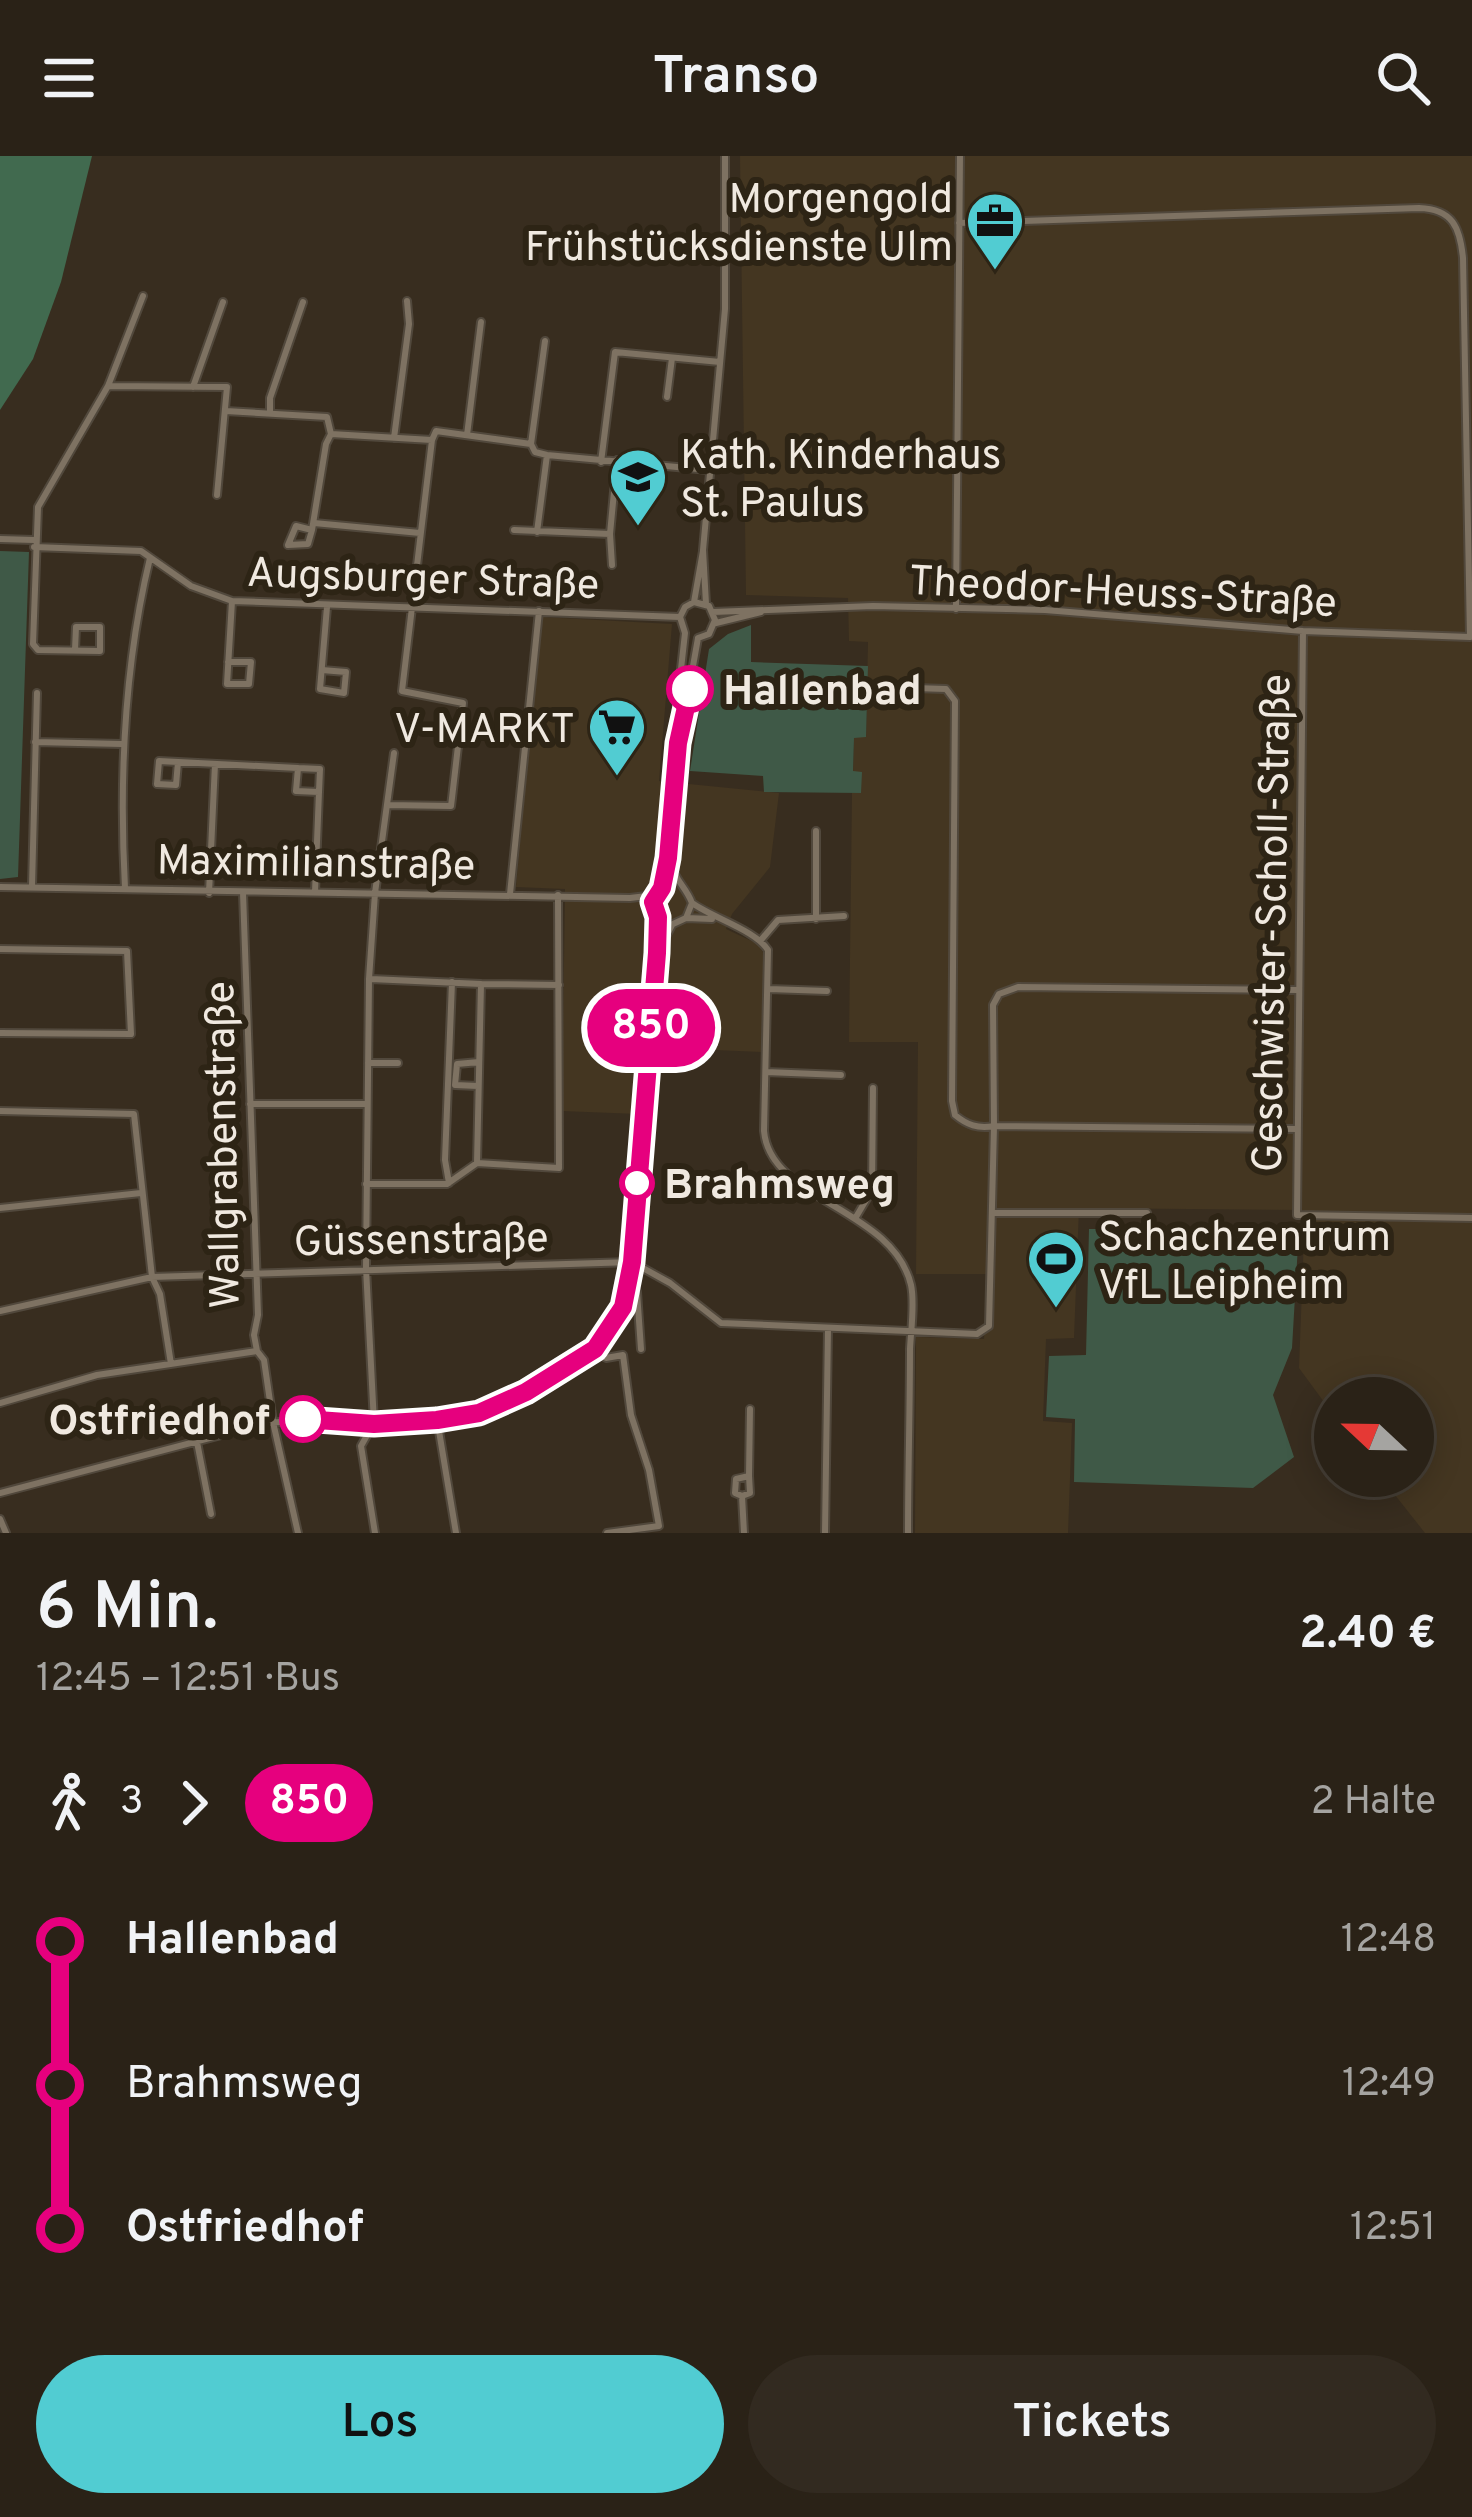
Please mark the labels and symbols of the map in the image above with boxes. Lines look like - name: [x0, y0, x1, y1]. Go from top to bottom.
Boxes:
- place label: Morgengold Frühstücksdienste Ulm: [525, 175, 953, 276]
- office icon: Morgengold Frühstücksdienste Ulm: [964, 190, 1026, 272]
- place label: Kath. Kinderhaus St. Paulus: [680, 431, 1002, 532]
- school or university icon: Kath. Kinderhaus St. Paulus: [607, 446, 669, 528]
- street label: Augsburger Straße: [246, 549, 600, 614]
- street label: Theodor-Heuss-Straße: [907, 557, 1338, 632]
- marker: Hallenbad: [668, 667, 712, 711]
- place label: Hallenbad: [723, 667, 922, 720]
- street label: Geschwister-Scholl-Straße: [1244, 673, 1305, 1173]
- supermarket icon: V-MARKT: [586, 696, 648, 778]
- place label: V-MARKT: [394, 705, 575, 758]
- street label: Maximilianstraße: [156, 836, 476, 895]
- street label: Wallgrabenstraße: [196, 981, 255, 1309]
- line badge: 850: [582, 989, 720, 1067]
- place label: Brahmsweg: [664, 1161, 895, 1214]
- marker: Brahmsweg: [621, 1167, 653, 1199]
- place label: Schachzentrum VfL Leipheim: [1098, 1213, 1391, 1314]
- street label: Güssenstraße: [293, 1214, 549, 1271]
- sports icon: Schachzentrum VfL Leipheim: [1025, 1228, 1087, 1310]
- north arrow: [1314, 1377, 1434, 1497]
- place label: Ostfriedhof: [48, 1397, 270, 1450]
- marker: Ostfriedhof: [281, 1397, 325, 1441]

